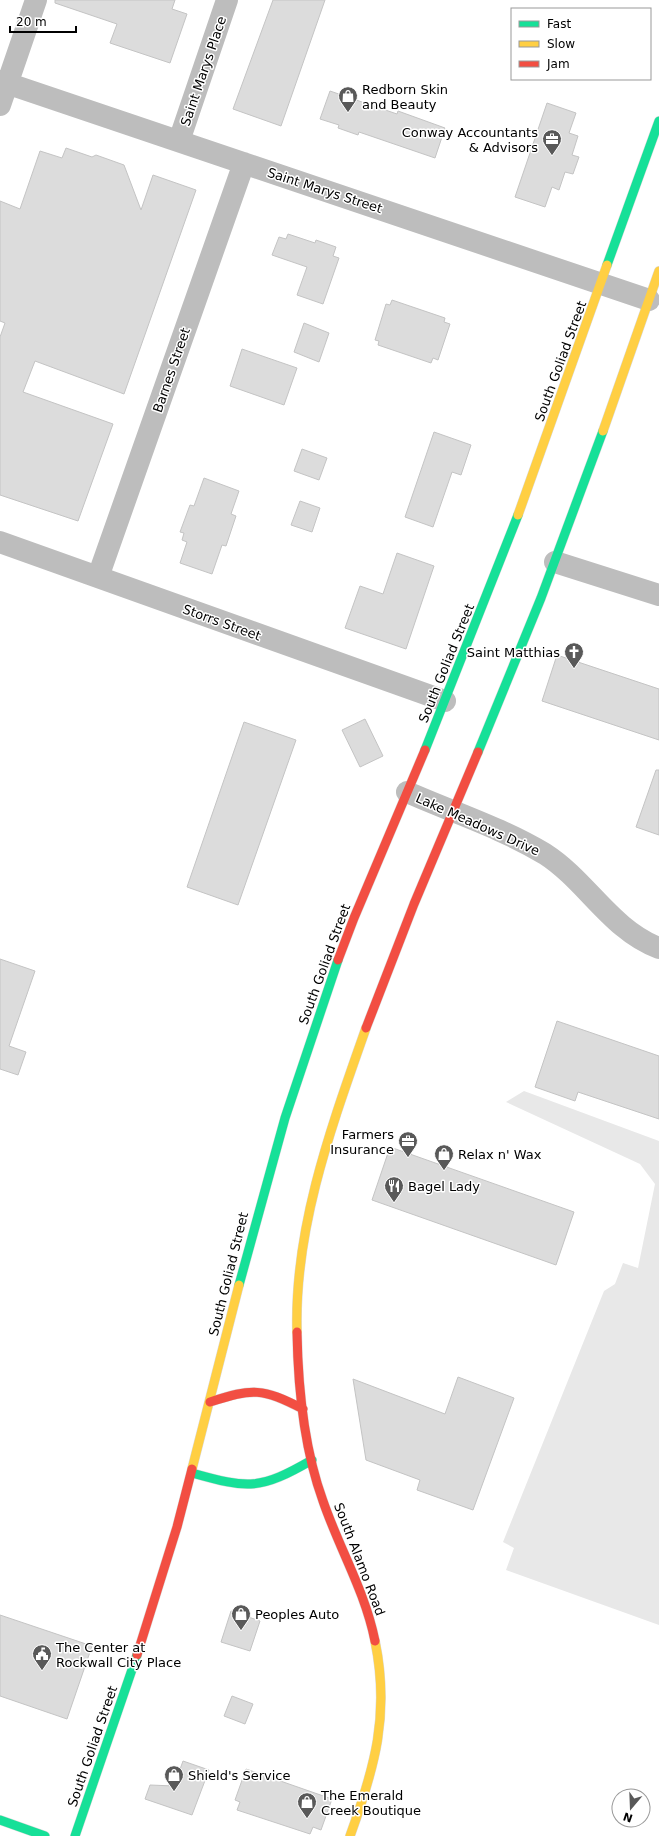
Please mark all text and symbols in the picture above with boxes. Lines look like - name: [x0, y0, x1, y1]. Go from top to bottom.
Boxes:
- scale bar: [10, 8, 76, 34]
- legend: [511, 8, 651, 80]
- street label: Saint Marys Place: [178, 14, 229, 128]
- text: 20 m: [16, 15, 47, 29]
- text: Fast: [547, 17, 571, 31]
- text: Slow: [547, 37, 575, 51]
- text: Jam: [546, 57, 570, 71]
- place label: Redborn Skin and Beauty: [362, 82, 448, 112]
- shop icon: Redborn Skin and Beauty: [337, 85, 359, 113]
- place label: Conway Accountants & Advisors: [402, 125, 538, 155]
- office icon: Conway Accountants & Advisors: [541, 128, 563, 156]
- street label: Saint Marys Street: [265, 165, 384, 216]
- street label: South Goliad Street: [532, 299, 589, 423]
- street label: Barnes Street: [150, 326, 193, 415]
- street label: Storrs Street: [181, 601, 263, 644]
- street label: South Goliad Street: [416, 601, 477, 725]
- church icon: Saint Matthias: [563, 641, 585, 669]
- place label: Saint Matthias: [467, 645, 560, 660]
- street label: Lake Meadows Drive: [414, 790, 542, 859]
- street label: South Goliad Street: [296, 902, 353, 1026]
- place label: Farmers Insurance: [330, 1127, 394, 1157]
- office icon: Farmers Insurance: [397, 1130, 419, 1158]
- shop icon: Relax n' Wax: [433, 1143, 455, 1171]
- place label: Relax n' Wax: [458, 1147, 542, 1162]
- restaurant icon: Bagel Lady: [383, 1175, 405, 1203]
- place label: Bagel Lady: [408, 1179, 480, 1194]
- street label: South Goliad Street: [206, 1211, 251, 1338]
- street label: South Alamo Road: [331, 1501, 388, 1618]
- shop icon: Peoples Auto: [230, 1603, 252, 1631]
- place label: Peoples Auto: [255, 1607, 339, 1622]
- place label: The Center at Rockwall City Place: [55, 1640, 181, 1670]
- public building icon: The Center at Rockwall City Place: [31, 1643, 53, 1671]
- street label: South Goliad Street: [65, 1684, 120, 1809]
- shop icon: Shield's Service: [163, 1764, 185, 1792]
- place label: Shield's Service: [188, 1768, 291, 1783]
- place label: The Emerald Creek Boutique: [320, 1788, 421, 1818]
- north arrow: [611, 1788, 651, 1828]
- shop icon: The Emerald Creek Boutique: [296, 1791, 318, 1819]
- text: N: [621, 1809, 634, 1825]

